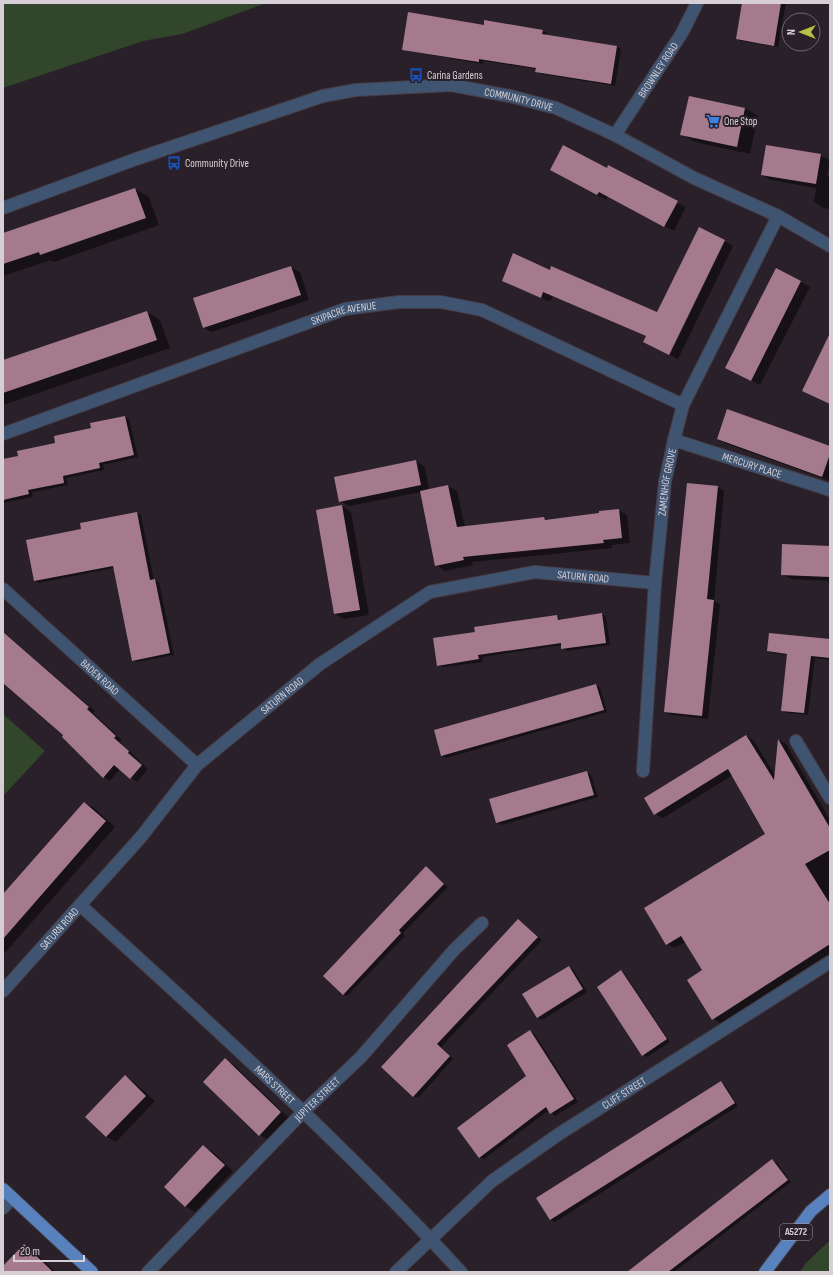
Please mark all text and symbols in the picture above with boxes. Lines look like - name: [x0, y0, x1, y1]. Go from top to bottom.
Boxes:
- north arrow: [781, 12, 821, 52]
- text: N: [785, 29, 798, 35]
- street label: BROWNLEY ROAD: [635, 40, 681, 100]
- bus stop icon: Carina Gardens: [408, 67, 424, 83]
- place label: Carina Gardens: [427, 69, 483, 82]
- street label: COMMUNITY DRIVE: [483, 85, 555, 113]
- supermarket icon: One Stop: [705, 113, 721, 129]
- place label: One Stop: [724, 115, 757, 128]
- bus stop icon: Community Drive: [166, 155, 182, 171]
- place label: Community Drive: [185, 157, 249, 170]
- street label: SKIPACRE AVENUE: [309, 299, 377, 327]
- street label: ZAMENHOF GROVE: [655, 447, 679, 517]
- street label: MERCURY PLACE: [721, 449, 783, 481]
- street label: SATURN ROAD: [557, 568, 610, 585]
- street label: BADEN ROAD: [78, 656, 122, 698]
- street label: SATURN ROAD: [258, 674, 306, 717]
- street label: SATURN ROAD: [37, 905, 81, 952]
- street label: MARS STREET: [252, 1062, 298, 1107]
- street label: JUPITER STREET: [291, 1074, 343, 1124]
- street label: CLIFF STREET: [599, 1074, 649, 1112]
- road number: A5272: [780, 1224, 812, 1240]
- scale bar: [14, 1237, 84, 1263]
- text: 20 m: [20, 1244, 40, 1259]

